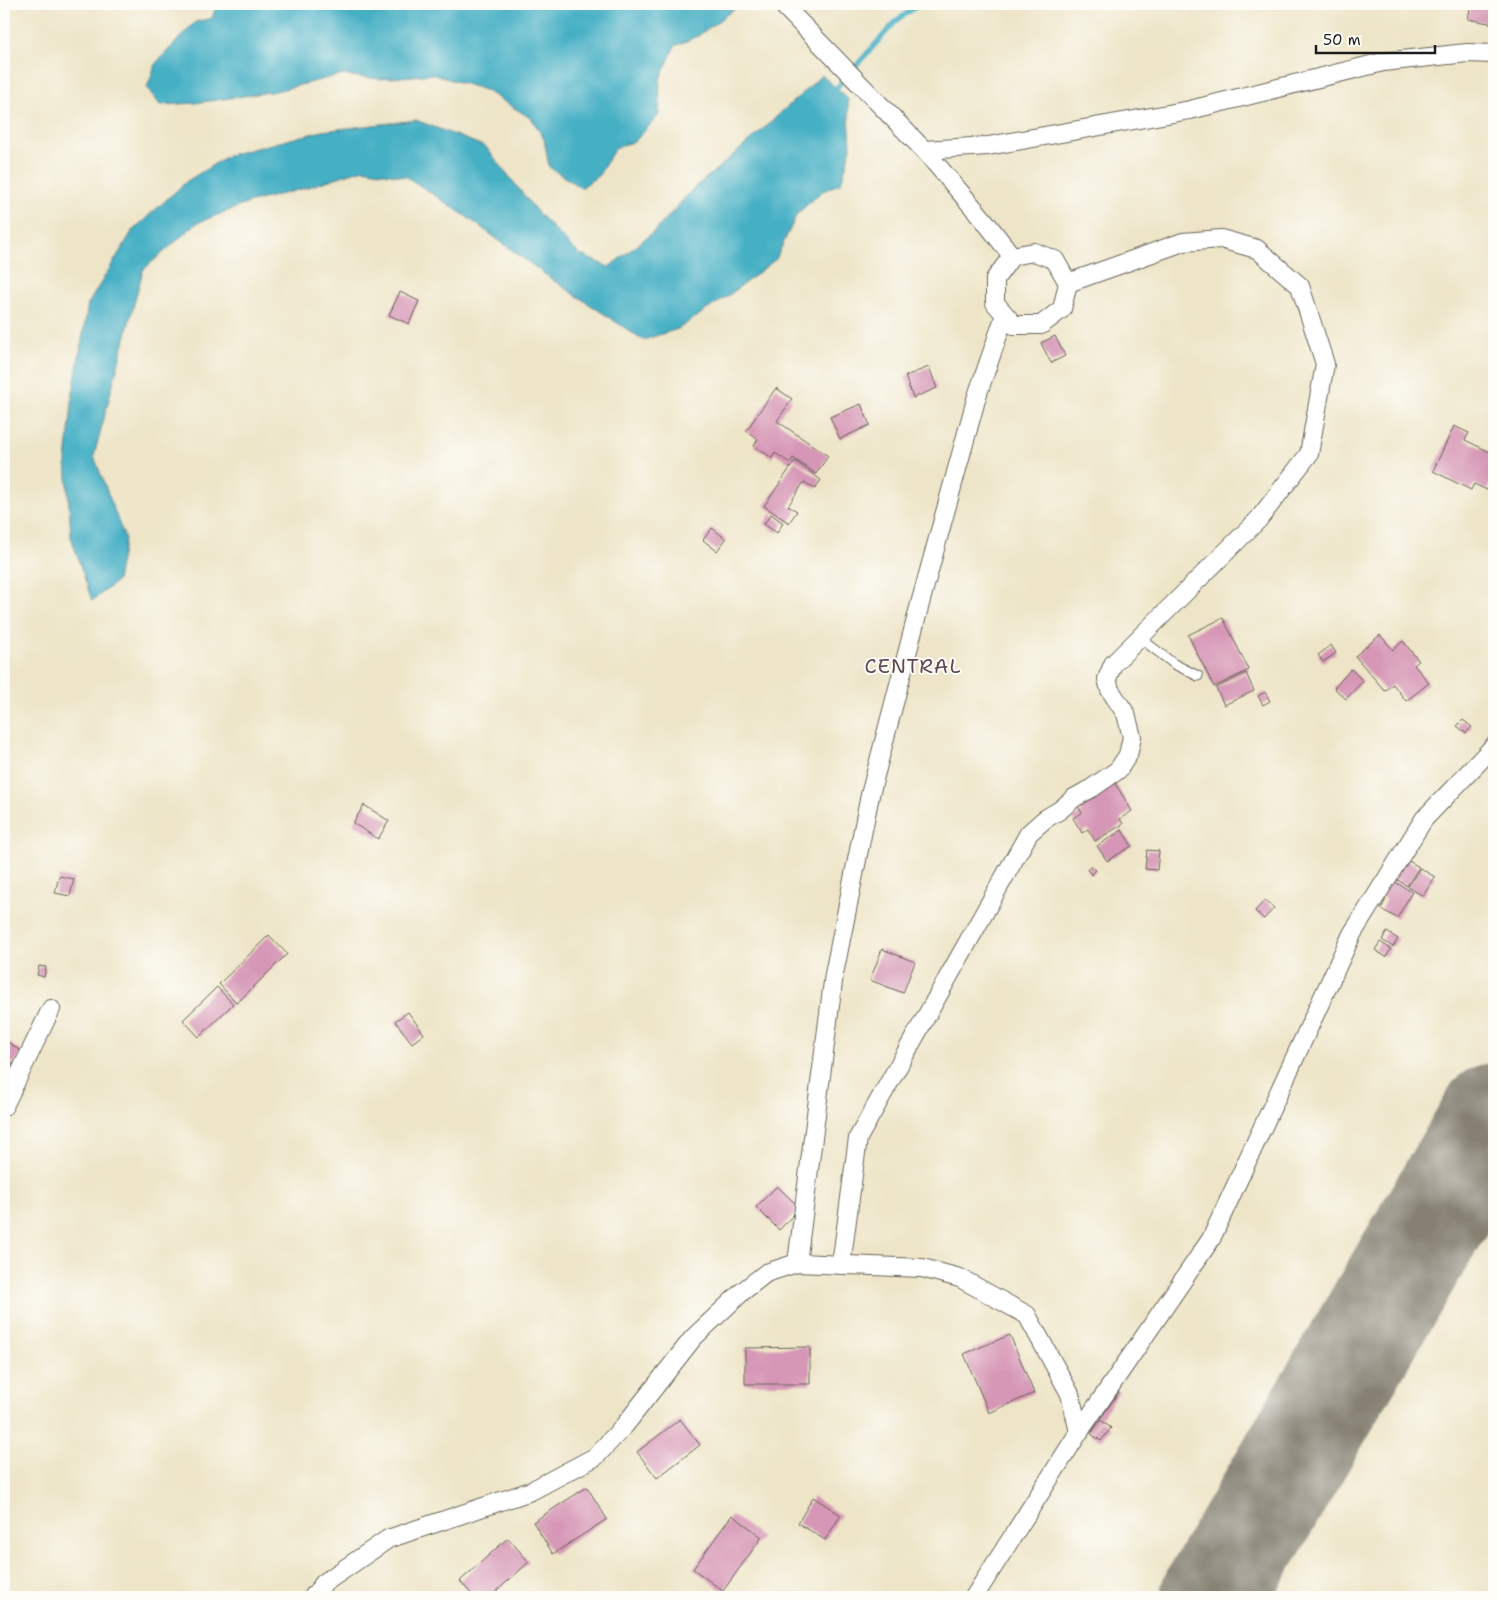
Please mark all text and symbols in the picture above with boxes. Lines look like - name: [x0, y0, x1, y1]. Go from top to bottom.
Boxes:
- scale bar: [1316, 22, 1434, 54]
- text: 50 m: [1323, 30, 1361, 50]
- district label: CENTRAL: [865, 653, 961, 679]

